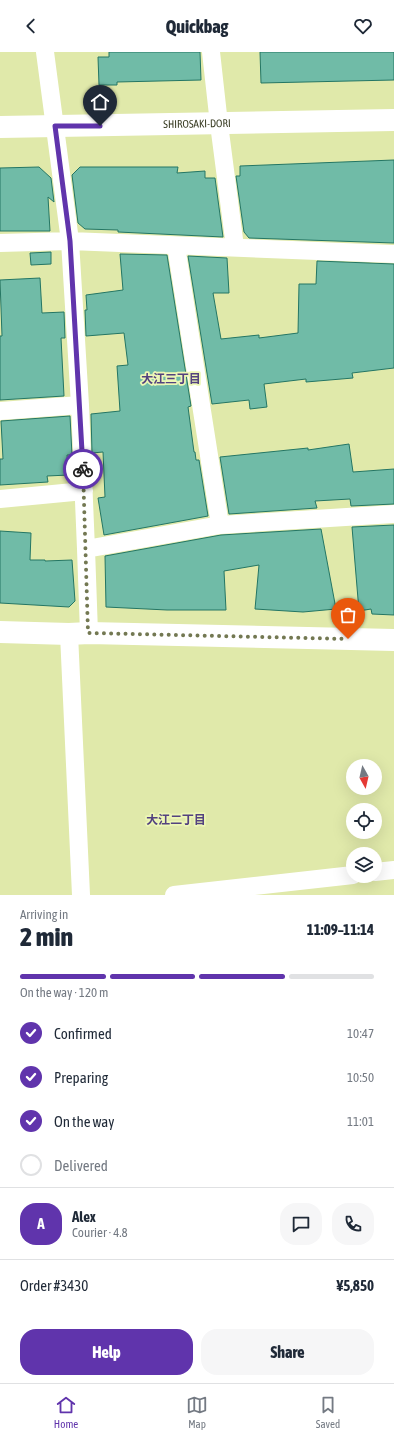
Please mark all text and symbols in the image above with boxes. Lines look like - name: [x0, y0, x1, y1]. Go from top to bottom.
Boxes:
- icon: back: [20, 15, 42, 37]
- icon: heart: [352, 15, 374, 37]
- text: Quickbag: [166, 16, 228, 37]
- pin: [83, 85, 117, 126]
- icon: home: [89, 91, 111, 113]
- street label: SHIROSAKI-DORI: [163, 117, 231, 130]
- district label: 大江三丁目: [141, 372, 201, 386]
- courier: [63, 449, 103, 489]
- icon: bike: [72, 458, 94, 480]
- pin: [331, 598, 365, 639]
- icon: bag: [337, 604, 359, 626]
- north arrow: [346, 759, 382, 795]
- map controls: [346, 759, 382, 883]
- button: locate: [346, 803, 382, 839]
- district label: 大江二丁目: [146, 813, 206, 827]
- button: layers: [346, 847, 382, 883]
- text: Arriving in: [20, 907, 68, 922]
- text: 11:09–11:14: [307, 921, 374, 938]
- text: 2 min: [20, 922, 73, 952]
- text: On the way · 120 m: [20, 985, 108, 1000]
- icon: check: [20, 1022, 42, 1044]
- text: Confirmed: [54, 1025, 112, 1042]
- text: 10:47: [347, 1026, 374, 1041]
- icon: check: [20, 1066, 42, 1088]
- text: Preparing: [54, 1069, 108, 1086]
- text: 10:50: [347, 1070, 374, 1085]
- icon: check: [20, 1110, 42, 1132]
- text: On the way: [54, 1113, 115, 1130]
- text: 11:01: [347, 1114, 374, 1129]
- text: Delivered: [54, 1157, 108, 1174]
- button: chat: [280, 1203, 322, 1245]
- button: phone: [332, 1203, 374, 1245]
- text: Alex: [72, 1208, 96, 1225]
- text: A: [37, 1215, 45, 1232]
- text: Courier · 4.8: [72, 1225, 128, 1240]
- text: Order #3430: [20, 1277, 88, 1294]
- text: ¥5,850: [336, 1277, 374, 1294]
- button: Help: [20, 1329, 193, 1375]
- button: Share: [201, 1329, 374, 1375]
- tab: Home: [54, 1394, 78, 1430]
- tab: Map: [186, 1394, 208, 1430]
- tab: Saved: [316, 1394, 340, 1430]

